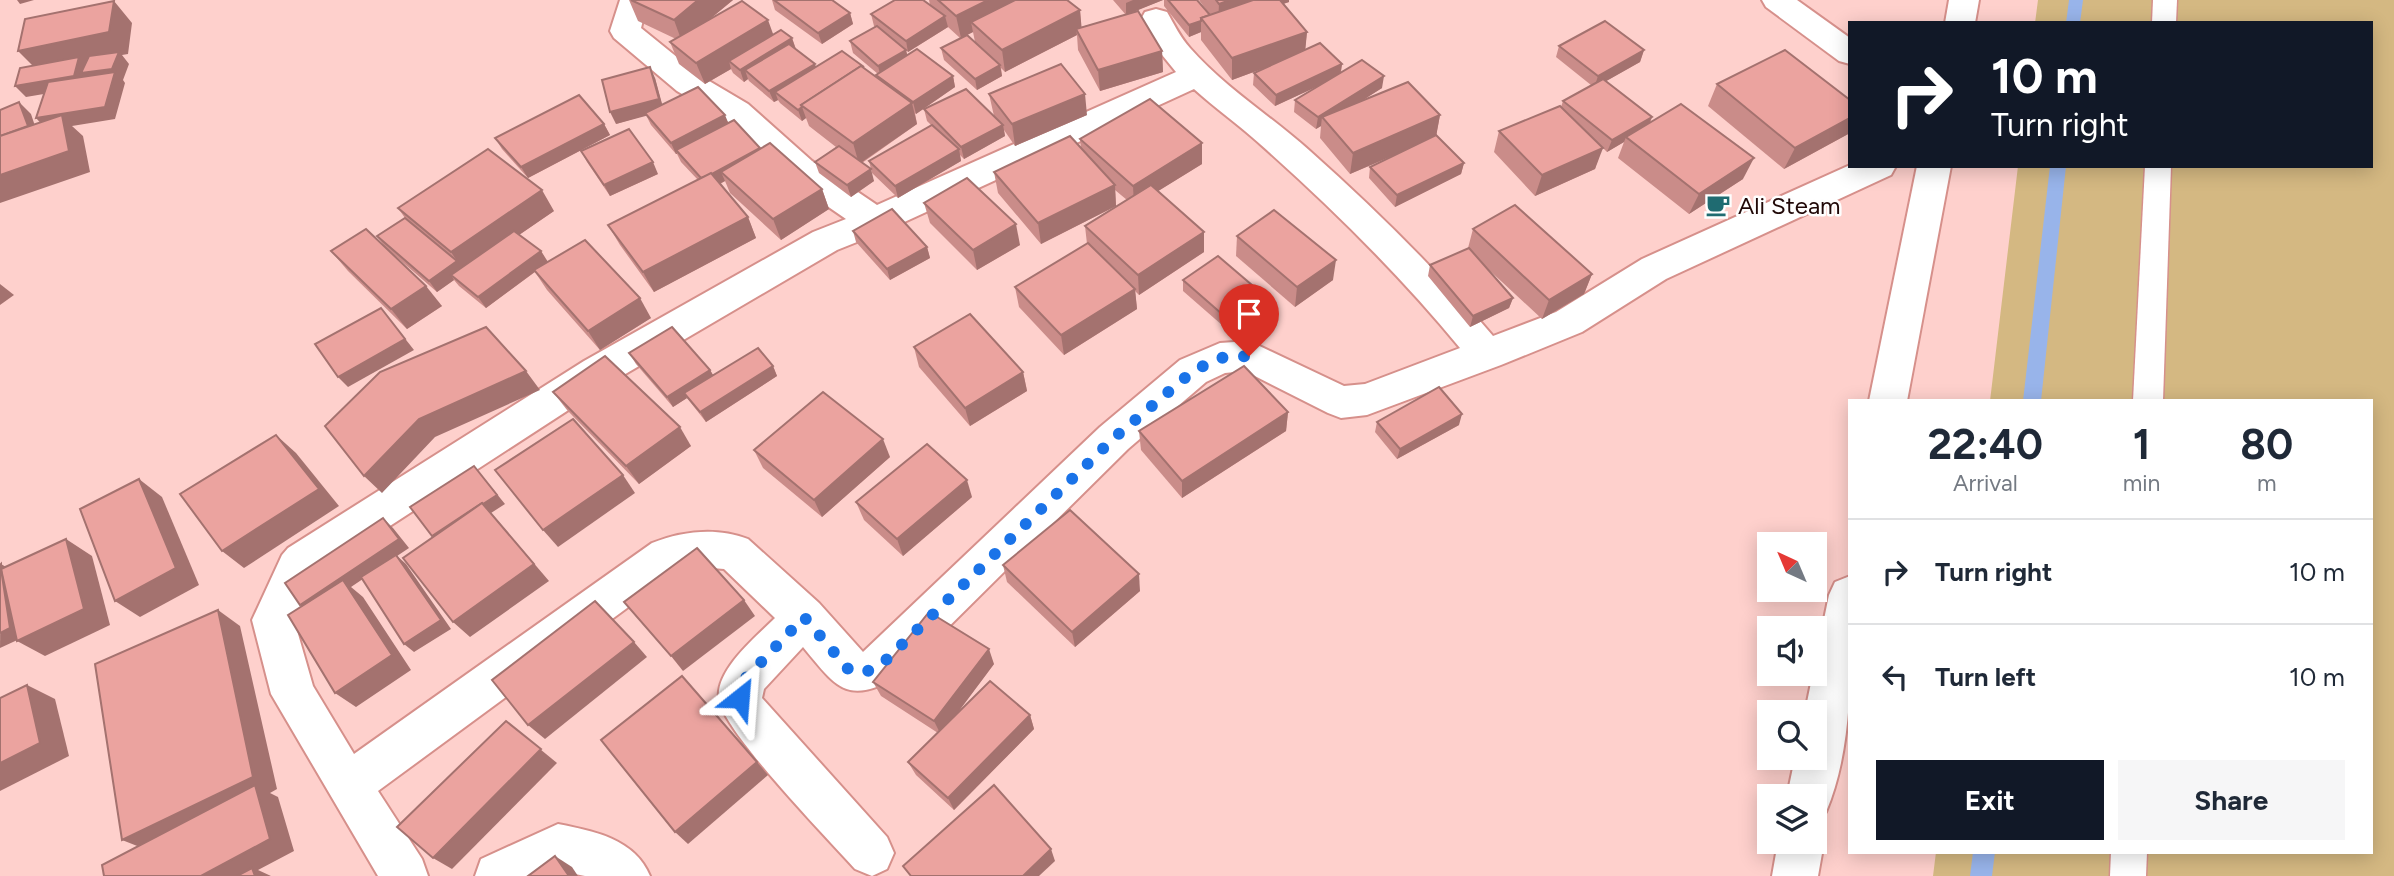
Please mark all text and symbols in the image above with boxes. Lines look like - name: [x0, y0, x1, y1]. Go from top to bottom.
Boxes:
- text: 10 m: [1991, 46, 2098, 105]
- icon: right: [1876, 49, 1967, 140]
- text: Turn right: [1991, 106, 2129, 144]
- cafe icon: Ali Steam: [1704, 191, 1732, 219]
- place label: Ali Steam: [1738, 191, 1841, 220]
- pin: [1219, 284, 1279, 356]
- icon: arrive: [1230, 295, 1268, 333]
- text: 22:40: [1928, 419, 2043, 470]
- text: 1: [2133, 419, 2150, 470]
- text: 80: [2240, 419, 2293, 470]
- text: Arrival: [1953, 469, 2018, 497]
- text: min: [2123, 469, 2160, 497]
- text: m: [2257, 469, 2276, 497]
- north arrow: [1757, 532, 1827, 602]
- map controls: [1757, 532, 1827, 854]
- icon: right: [1876, 553, 1914, 591]
- text: Turn right: [1935, 556, 2052, 588]
- text: 10 m: [2289, 556, 2345, 588]
- button: sound: [1757, 616, 1827, 686]
- icon: left: [1876, 658, 1914, 696]
- position arrow: [703, 661, 777, 735]
- text: Turn left: [1935, 661, 2036, 693]
- text: 10 m: [2289, 661, 2345, 693]
- button: search: [1757, 700, 1827, 770]
- button: Exit: [1876, 760, 2104, 840]
- button: Share: [2118, 760, 2345, 840]
- button: layers: [1757, 784, 1827, 854]

